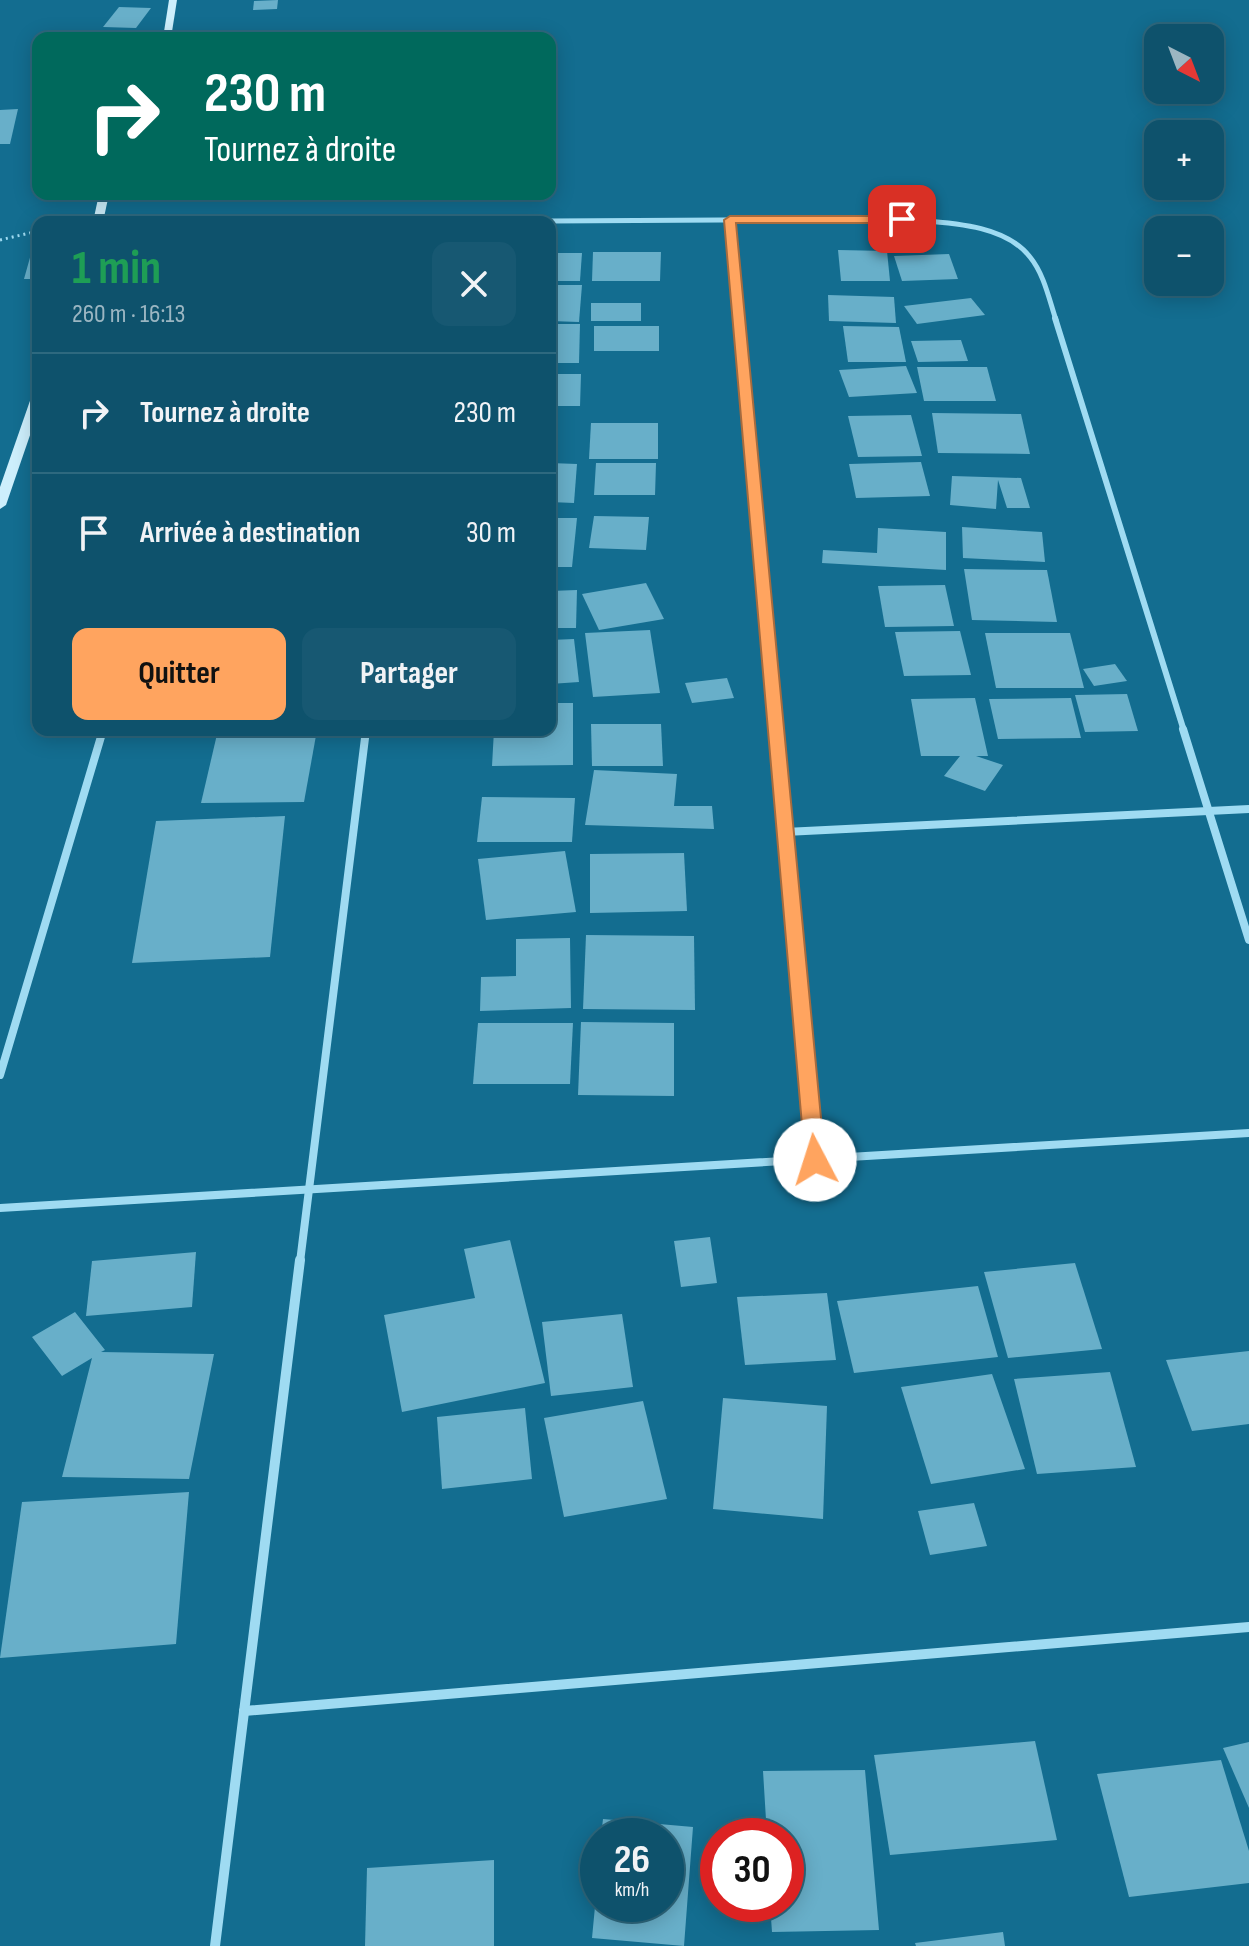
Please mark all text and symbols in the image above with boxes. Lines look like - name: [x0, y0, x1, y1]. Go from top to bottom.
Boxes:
- north arrow: [1144, 24, 1224, 104]
- map controls: [1144, 24, 1224, 296]
- text: 230 m: [204, 61, 326, 128]
- icon: right: [72, 64, 176, 168]
- button: +: [1144, 120, 1224, 200]
- text: Tournez à droite: [204, 129, 396, 172]
- pin: [868, 185, 936, 253]
- icon: arrive: [880, 197, 924, 241]
- button: −: [1144, 216, 1224, 296]
- text: 1 min: [72, 240, 161, 297]
- button: close: [432, 242, 516, 326]
- text: 260 m · 16:13: [72, 299, 185, 330]
- icon: right: [72, 391, 116, 435]
- text: Tournez à droite: [140, 395, 310, 431]
- text: 230 m: [454, 395, 516, 431]
- icon: arrive: [72, 511, 116, 555]
- text: Arrivée à destination: [140, 515, 360, 551]
- text: 30 m: [466, 515, 516, 551]
- button: Quitter: [72, 628, 286, 720]
- button: Partager: [302, 628, 516, 720]
- position arrow: [773, 1118, 857, 1202]
- speed limit sign: 30: [700, 1818, 804, 1922]
- text: 26: [614, 1836, 650, 1884]
- text: km/h: [615, 1878, 649, 1902]

